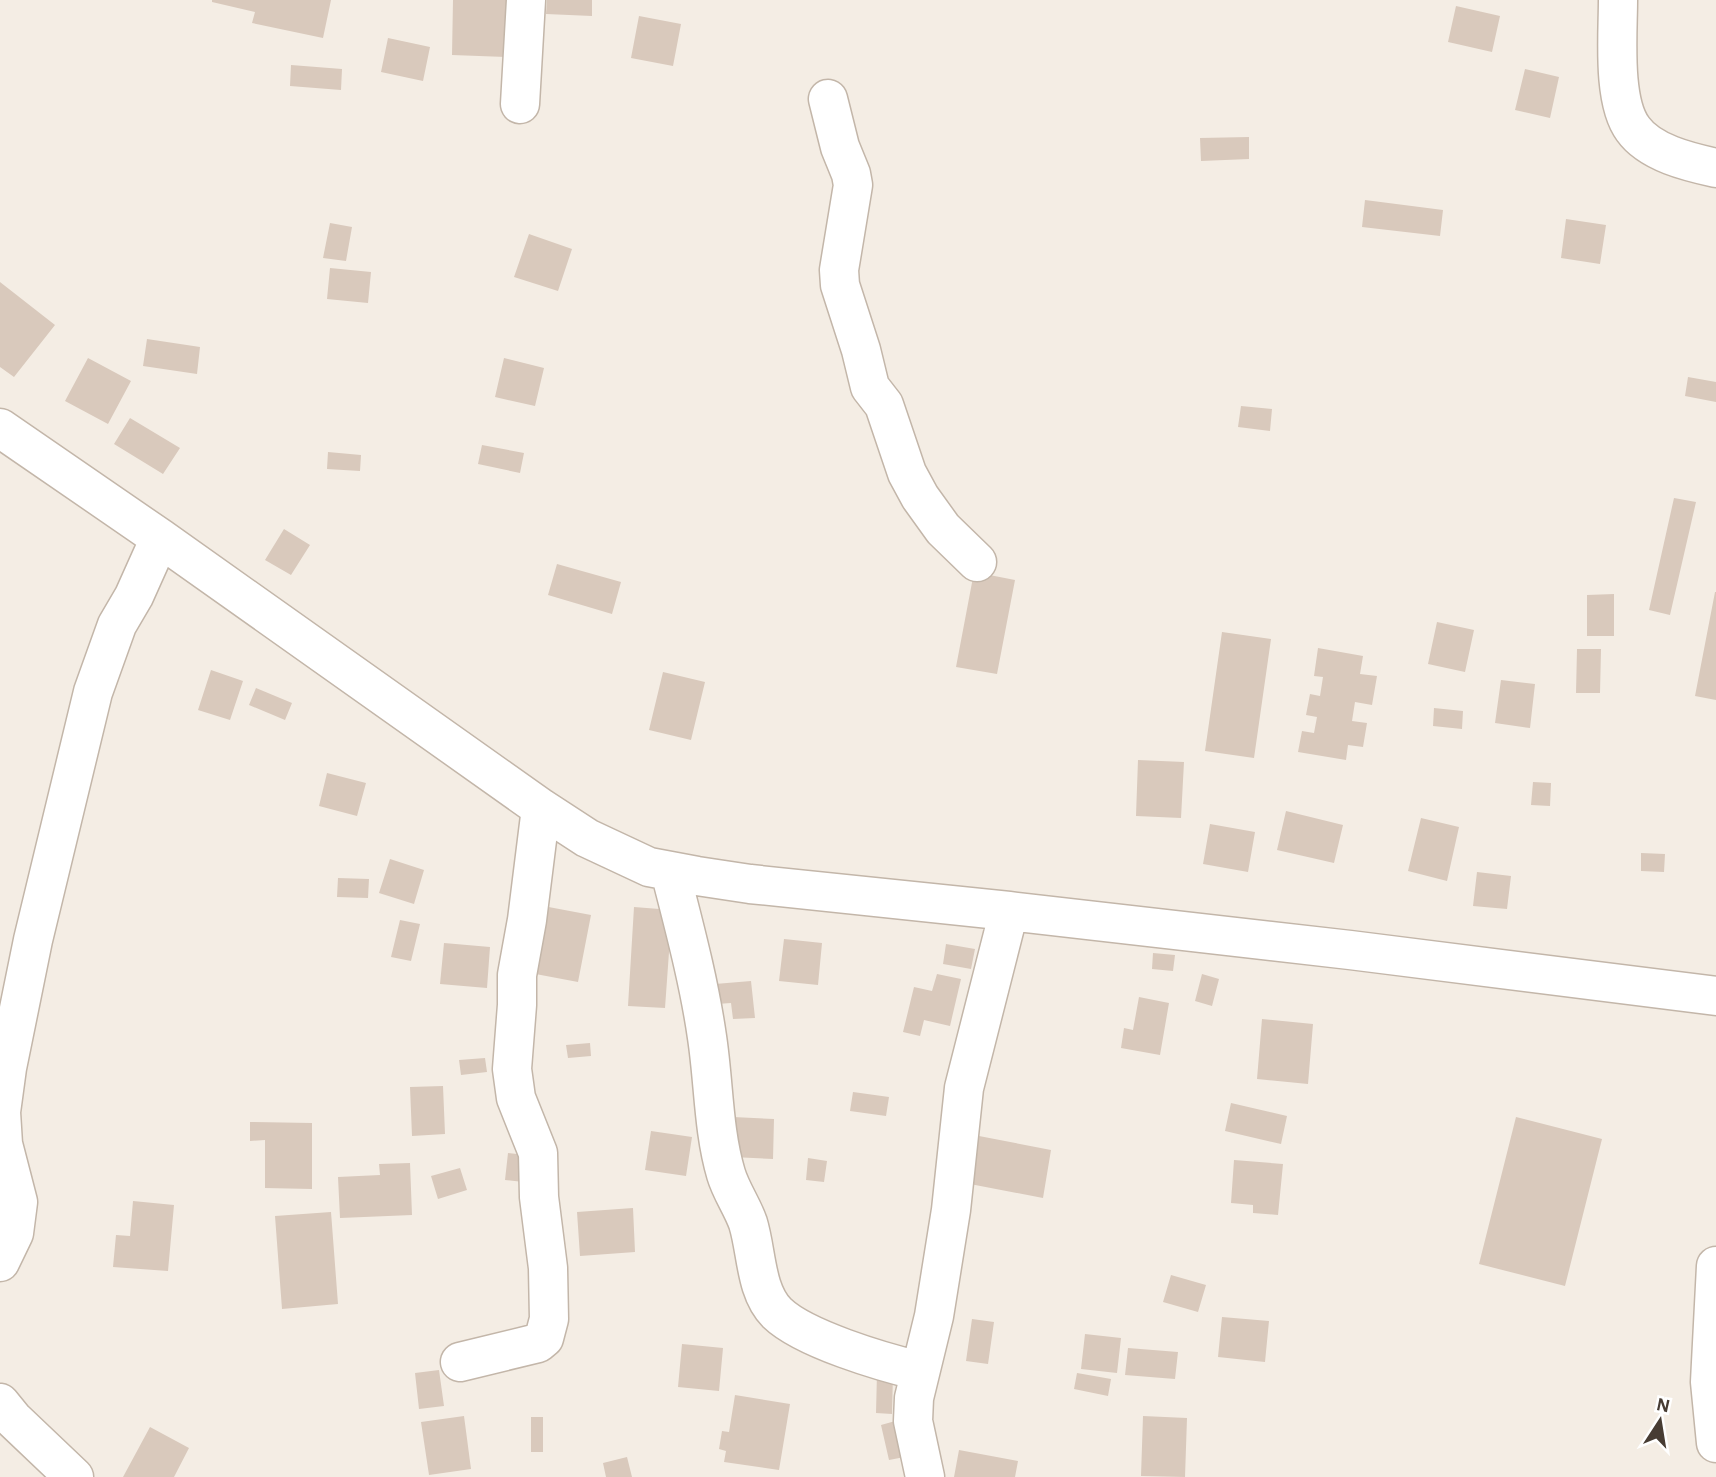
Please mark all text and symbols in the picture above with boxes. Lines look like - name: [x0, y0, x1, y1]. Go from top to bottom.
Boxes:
- north arrow: [1625, 1386, 1695, 1456]
- text: N: [1655, 1395, 1672, 1417]

